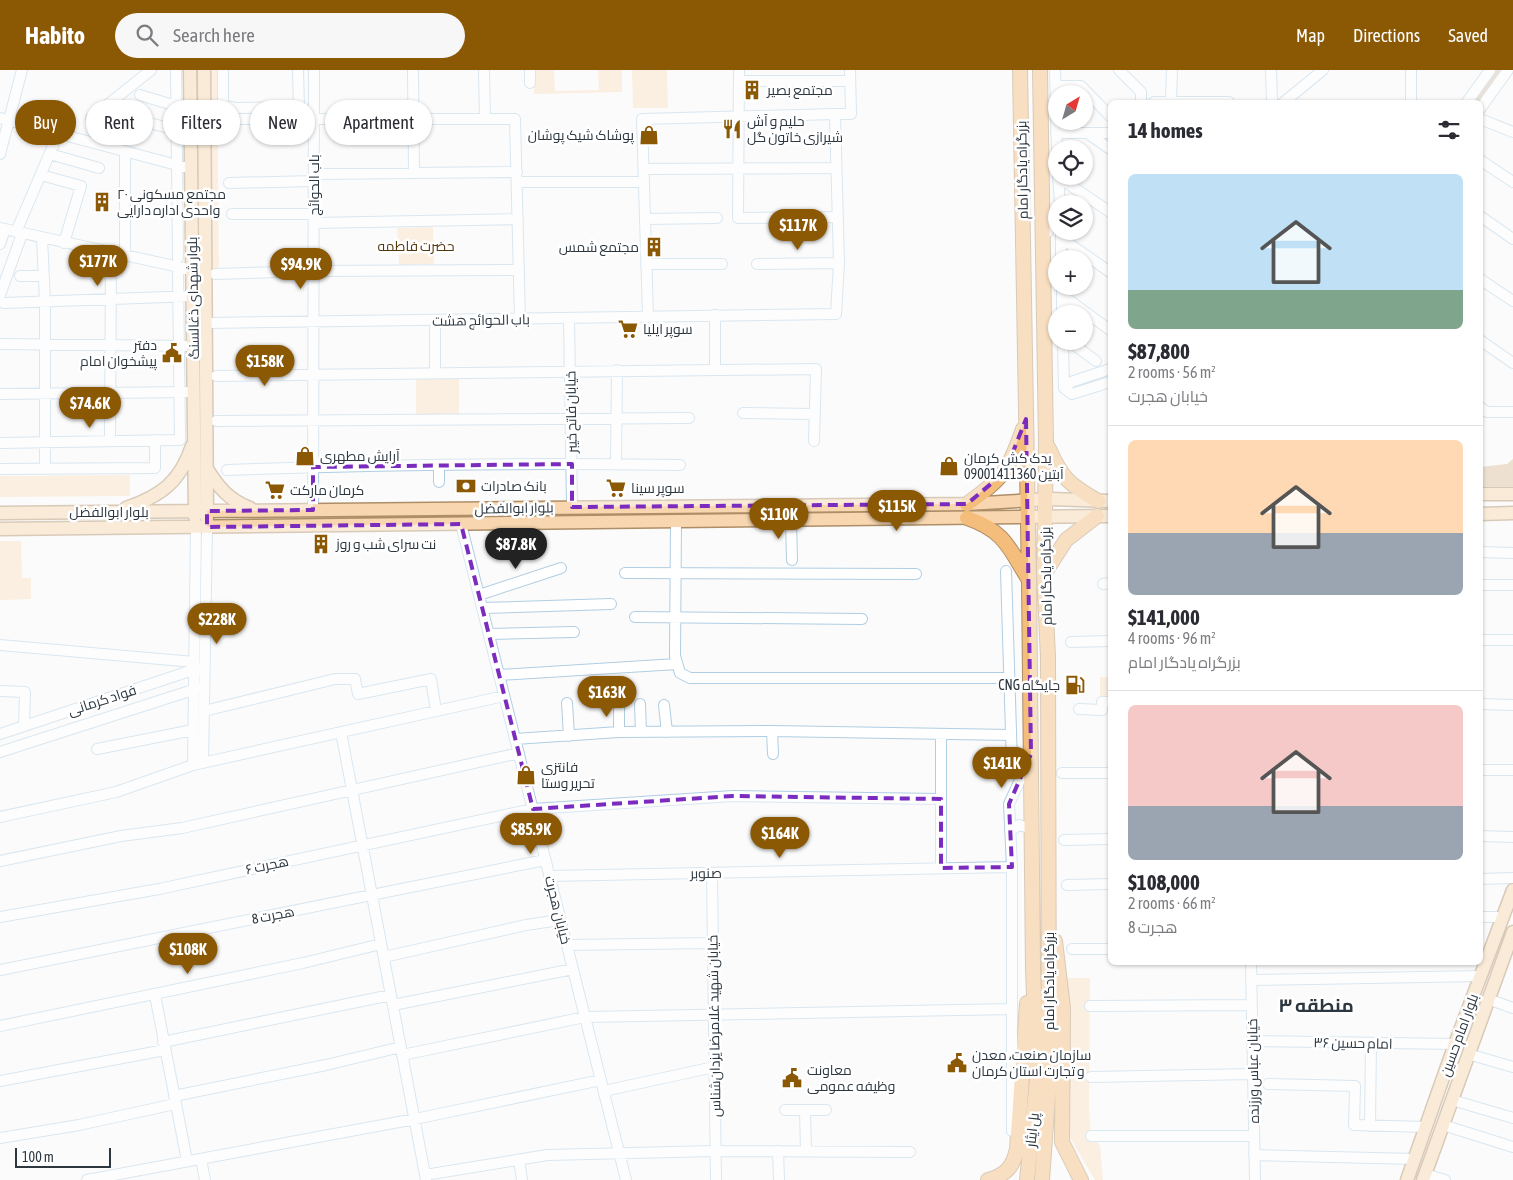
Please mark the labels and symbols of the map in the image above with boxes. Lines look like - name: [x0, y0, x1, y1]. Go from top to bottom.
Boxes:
- building icon: مجتمع بصیر: [741, 79, 763, 101]
- place label: مجتمع بصیر: [766, 82, 833, 99]
- north arrow: [1048, 85, 1092, 130]
- place label: حلیم و آش شیرازی خاتون گل: [747, 113, 843, 145]
- restaurant icon: حلیم و آش شیرازی خاتون گل: [721, 118, 743, 140]
- street label: بزرگراه یادگار امام: [1013, 121, 1033, 219]
- shop icon: پوشاک شیک پوشان: [638, 124, 660, 146]
- place label: پوشاک شیک پوشان: [528, 127, 634, 145]
- street label: باب الحوائج: [306, 154, 323, 216]
- place label: مجتمع مسکونی ۲۰ واحدی اداره دارایی: [117, 186, 226, 218]
- building icon: مجتمع مسکونی ۲۰ واحدی اداره دارایی: [91, 191, 113, 213]
- pin: $117K: [763, 208, 833, 251]
- building icon: مجتمع شمس: [643, 236, 665, 258]
- street label: بلوار شهدای ذغالسنگ: [184, 237, 202, 359]
- park label: حضرت فاطمه: [378, 238, 455, 254]
- place label: مجتمع شمس: [559, 239, 639, 256]
- pin: $177K: [63, 244, 133, 287]
- pin: $94.9K: [260, 248, 342, 290]
- street label: باب الحوائج هشت: [432, 311, 530, 330]
- supermarket icon: سوپر ایلیا: [617, 318, 639, 340]
- place label: سوپر ایلیا: [643, 321, 693, 339]
- place label: دفتر پیشخوان امام: [80, 337, 157, 371]
- public building icon: دفتر پیشخوان امام: [161, 342, 183, 364]
- pin: $158K: [230, 344, 300, 387]
- street label: خیابان فاتح خیبر: [562, 371, 581, 454]
- pin: $74.6K: [49, 386, 131, 429]
- shop icon: آرایش مطهری: [294, 445, 316, 467]
- place label: آرایش مطهری: [320, 448, 400, 464]
- place label: یدک کش کرمان آبتین 09001411360: [964, 450, 1064, 482]
- shop icon: یدک کش کرمان آبتین 09001411360: [938, 455, 960, 477]
- bank icon: بانک صادرات: [455, 475, 477, 497]
- supermarket icon: سوپر سینا: [605, 477, 627, 499]
- place label: بانک صادرات: [481, 478, 547, 494]
- supermarket icon: کرمان مارکت: [264, 479, 286, 501]
- place label: سوپر سینا: [631, 480, 684, 498]
- place label: کرمان مارکت: [290, 482, 364, 498]
- pin: $115K: [862, 490, 932, 532]
- pin: $110K: [744, 498, 814, 540]
- street label: بلوار ابوالفضل: [474, 499, 554, 517]
- street label: بلوار ابوالفضل: [69, 504, 149, 520]
- street label: بزرگراه یادگار امام: [1037, 527, 1057, 625]
- pin: $87.8K: [475, 528, 557, 570]
- building icon: نت سرای شب و روز: [310, 533, 332, 555]
- place label: نت سرای شب و روز: [335, 536, 436, 552]
- pin: $228K: [182, 602, 252, 645]
- fuel station icon: CNG جایگاه: [1064, 674, 1086, 696]
- pin: $163K: [572, 676, 642, 718]
- place label: CNG جایگاه: [998, 677, 1060, 693]
- street label: فواد کرمانی: [66, 681, 138, 719]
- pin: $141K: [967, 746, 1037, 789]
- place label: فانتزی تحریر وستا: [541, 759, 595, 791]
- shop icon: فانتزی تحریر وستا: [515, 764, 537, 786]
- pin: $85.9K: [490, 812, 572, 855]
- pin: $164K: [745, 816, 815, 859]
- street label: هجرت ۶: [244, 853, 290, 877]
- street label: صنوبر: [689, 865, 722, 881]
- street label: خیابان هجرت: [542, 874, 574, 946]
- street label: هجرت 8: [250, 903, 296, 927]
- pin: $108K: [153, 932, 223, 975]
- street label: بزرگراه یادگار امام: [1041, 932, 1059, 1030]
- street label: خیابان شهید غلامرضا یزدان‌شناس: [704, 935, 724, 1117]
- street label: بلوار امام حسین: [1437, 991, 1483, 1079]
- district label: منطقه ۳: [1278, 994, 1354, 1016]
- street label: خیابان عباس ورزنده: [1244, 1018, 1262, 1124]
- street label: امام حسین ۳۶: [1313, 1034, 1393, 1054]
- place label: سازمان صنعت، معدن و تجارت استان کرمان: [972, 1047, 1091, 1079]
- public building icon: سازمان صنعت، معدن و تجارت استان کرمان: [946, 1052, 968, 1074]
- place label: معاونت وظیفه عمومی: [807, 1062, 895, 1094]
- public building icon: معاونت وظیفه عمومی: [781, 1067, 803, 1089]
- street label: پل ایثار: [1022, 1112, 1044, 1149]
- scale bar: [15, 1145, 111, 1168]

